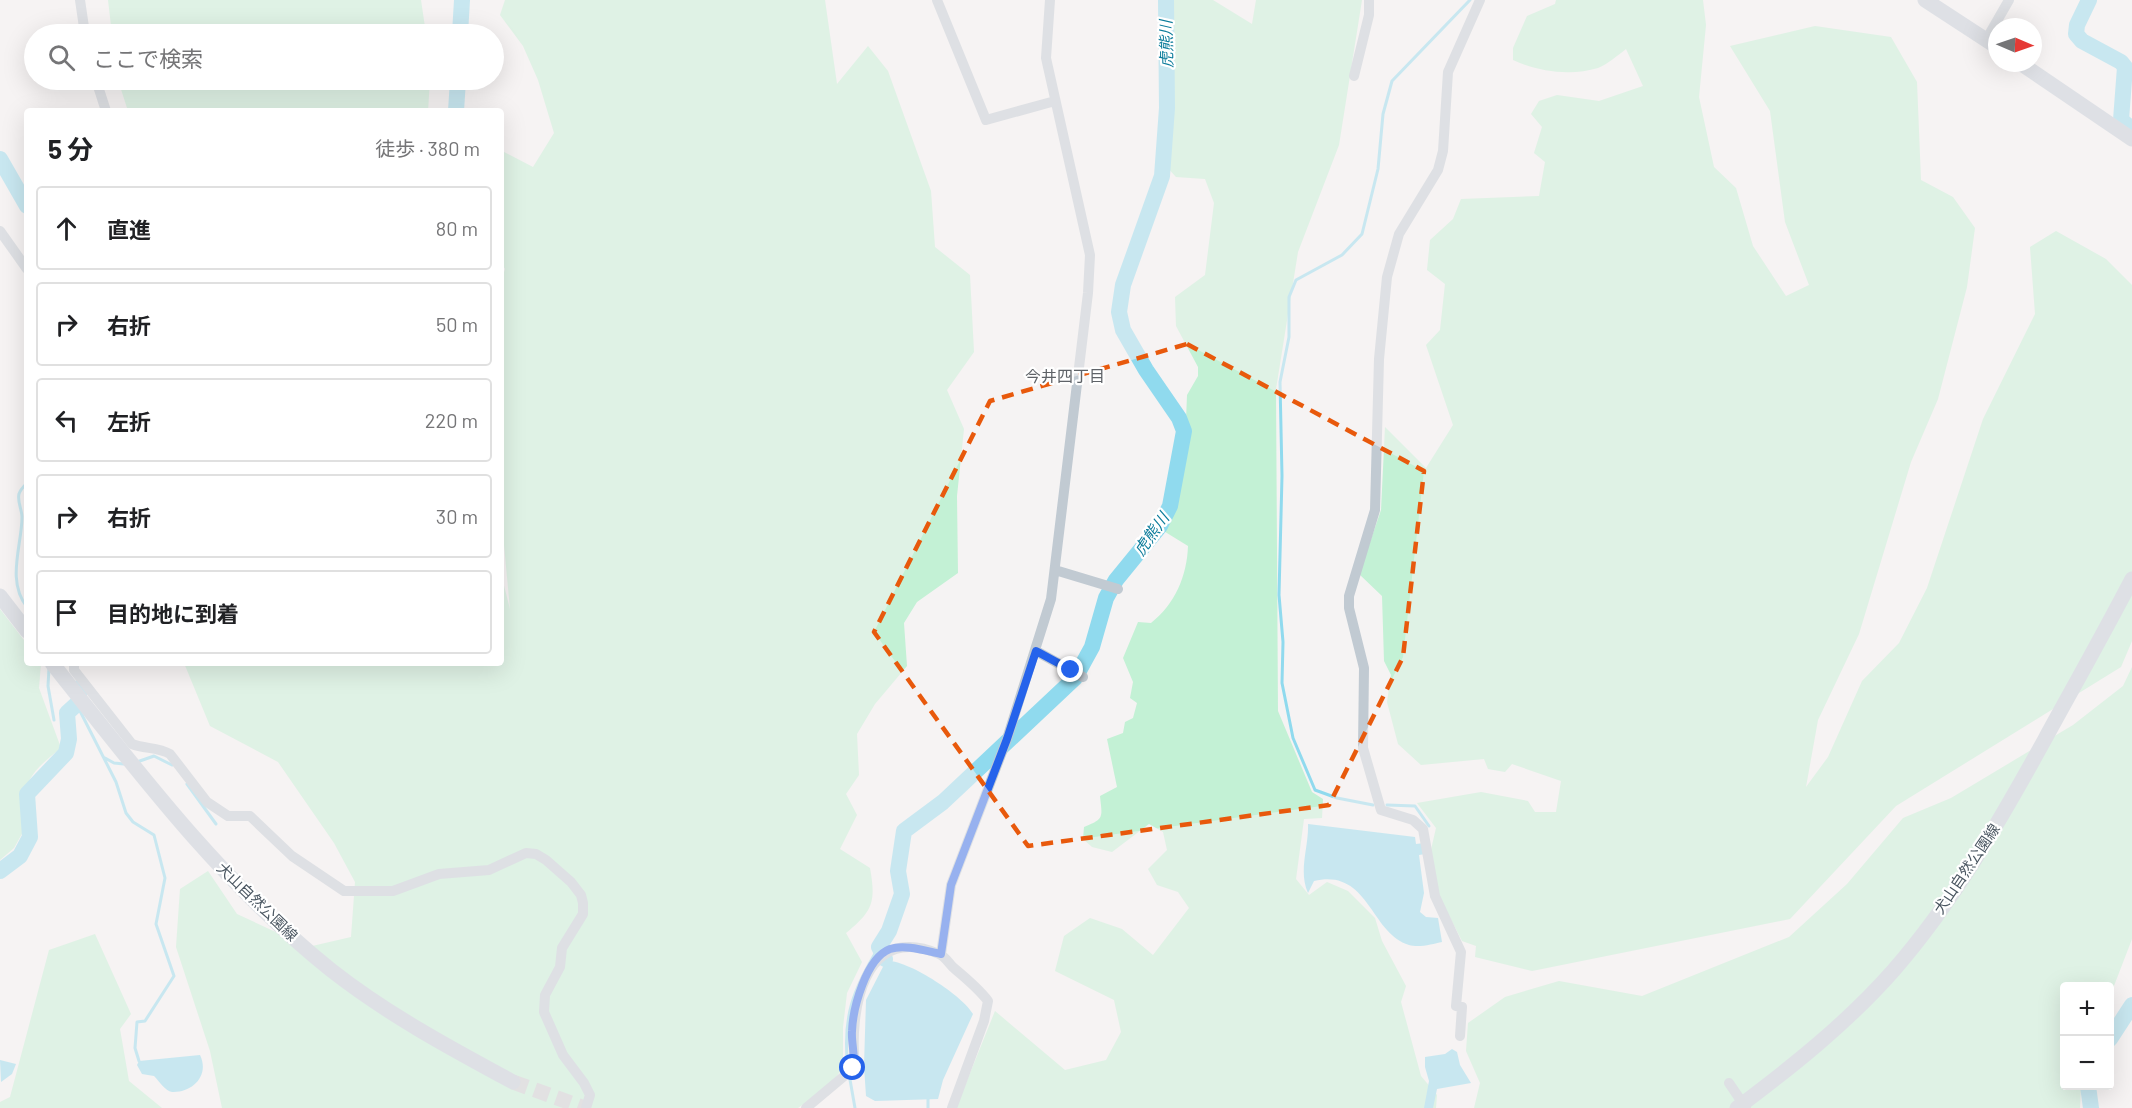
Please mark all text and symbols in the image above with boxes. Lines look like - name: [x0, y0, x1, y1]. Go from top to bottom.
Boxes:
- water label: 虎熊川: [1156, 18, 1175, 68]
- north arrow: [1988, 18, 2042, 72]
- search box: [24, 24, 504, 90]
- icon: search: [45, 41, 78, 74]
- text: ここで検索: [93, 45, 203, 71]
- text: 5 分: [48, 133, 93, 164]
- text: 徒歩 · 380 m: [375, 136, 480, 160]
- icon: ahead: [50, 212, 83, 245]
- text: 直進: [107, 216, 151, 242]
- text: 80 m: [436, 216, 478, 240]
- icon: right: [50, 308, 83, 341]
- text: 右折: [107, 312, 151, 338]
- text: 50 m: [436, 312, 478, 336]
- district label: 今井四丁目: [1025, 366, 1105, 385]
- icon: left: [50, 404, 83, 437]
- text: 左折: [107, 408, 151, 434]
- text: 220 m: [425, 408, 478, 432]
- icon: right: [50, 500, 83, 533]
- text: 右折: [107, 504, 151, 530]
- text: 30 m: [436, 504, 478, 528]
- water label: 虎熊川: [1129, 507, 1173, 559]
- icon: arrive: [50, 596, 83, 629]
- text: 目的地に到着: [107, 600, 239, 626]
- route end: [1057, 656, 1083, 682]
- street label: 犬山自然公園線: [1929, 820, 2003, 917]
- street label: 犬山自然公園線: [214, 858, 302, 944]
- map controls: [2060, 982, 2114, 1090]
- button: +: [2060, 982, 2114, 1036]
- button: −: [2060, 1036, 2114, 1090]
- route start: [839, 1054, 865, 1080]

